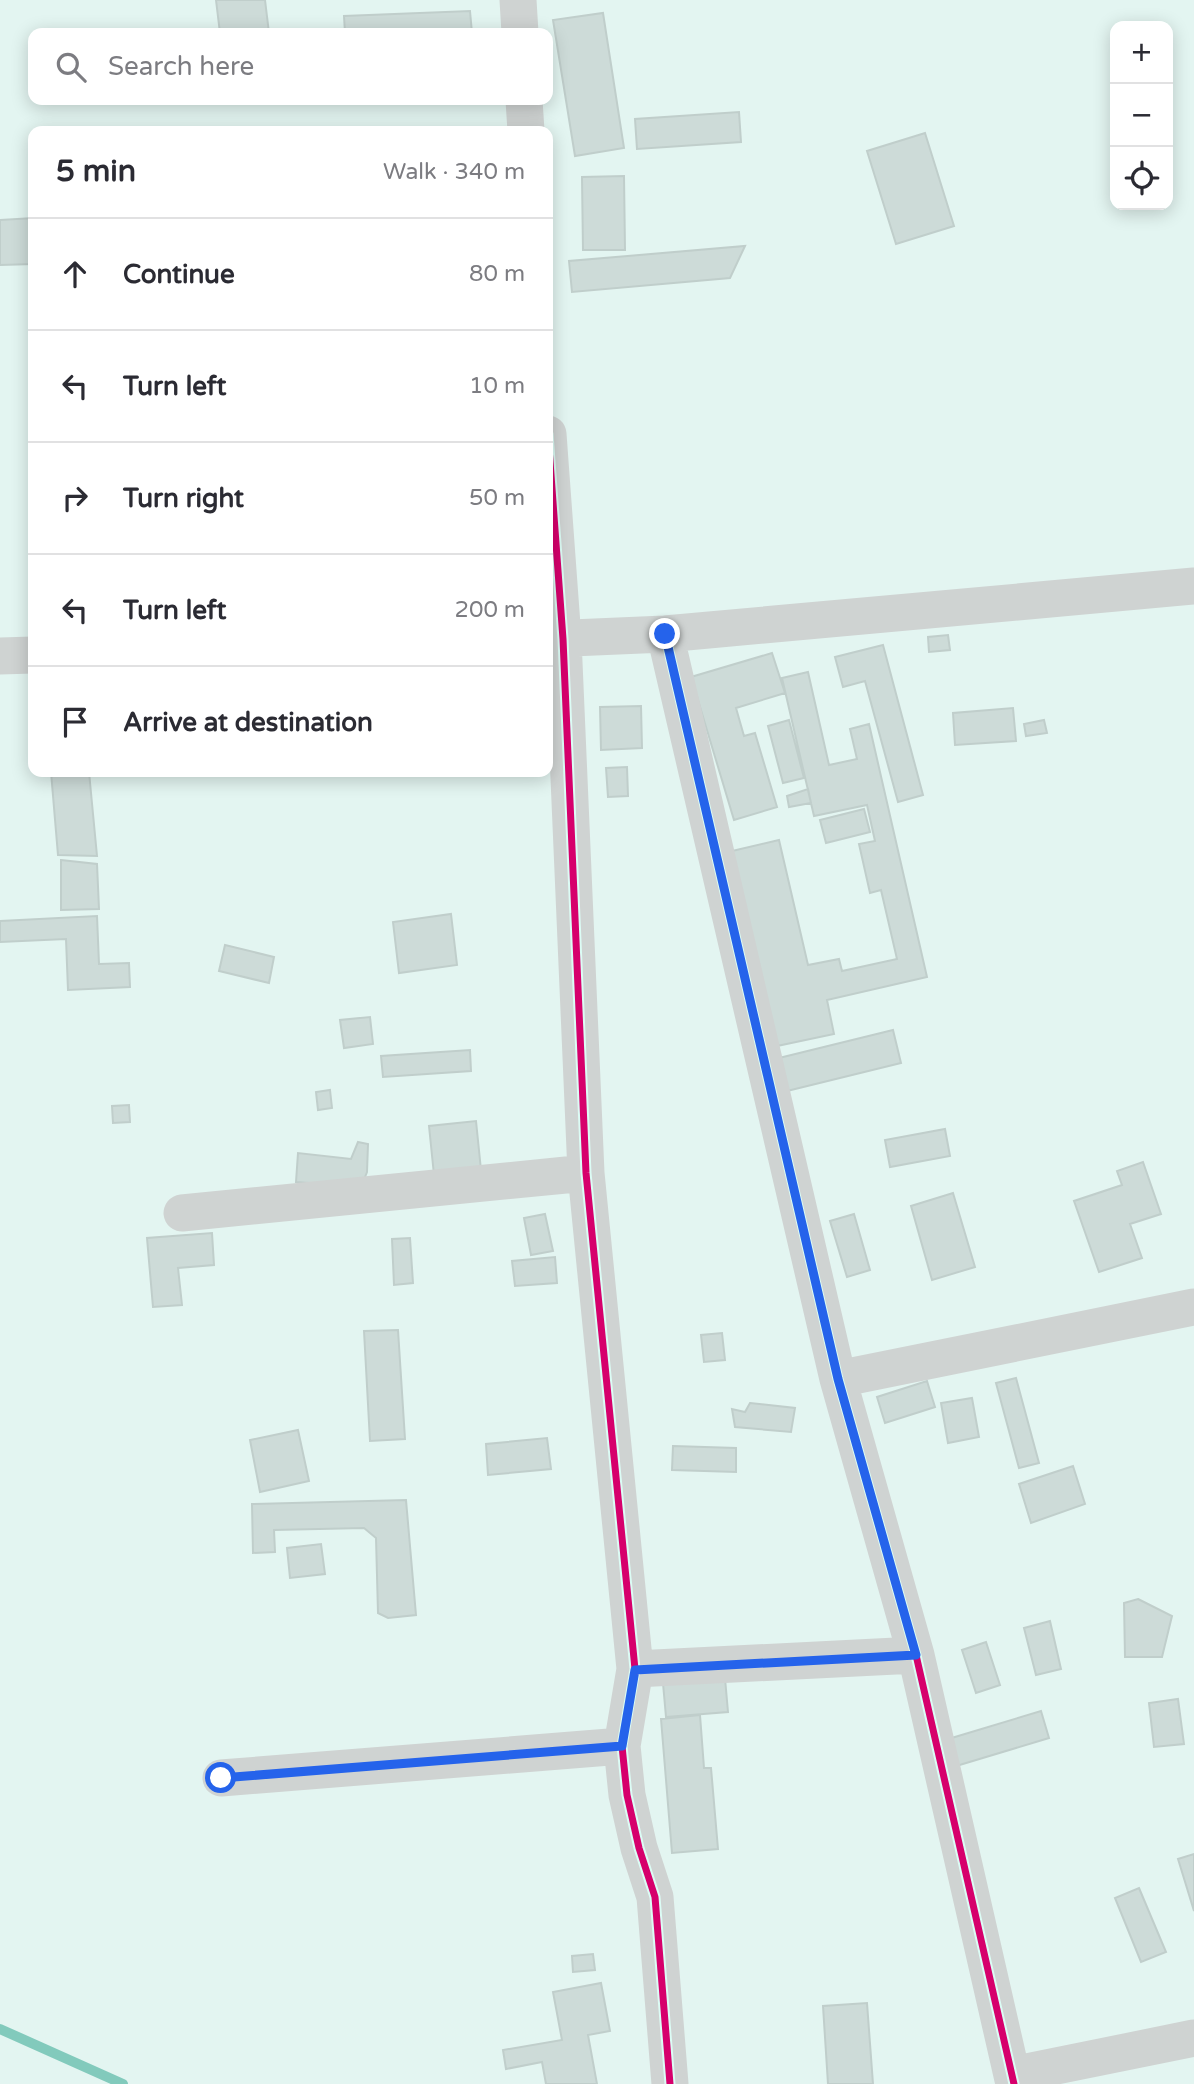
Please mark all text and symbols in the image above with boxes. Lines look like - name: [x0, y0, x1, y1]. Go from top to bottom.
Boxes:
- map controls: [1110, 21, 1173, 210]
- button: +: [1110, 21, 1173, 84]
- search box: [28, 28, 553, 105]
- icon: search: [52, 48, 90, 86]
- text: Search here: [108, 51, 254, 82]
- button: −: [1110, 84, 1173, 147]
- button: locate: [1110, 147, 1173, 210]
- text: 5 min: [56, 153, 136, 190]
- text: Walk · 340 m: [383, 158, 525, 186]
- icon: ahead: [56, 255, 94, 293]
- text: Continue: [123, 259, 235, 290]
- text: 80 m: [469, 260, 525, 288]
- icon: left: [56, 367, 94, 405]
- text: Turn left: [123, 371, 226, 402]
- text: 10 m: [469, 372, 525, 400]
- icon: right: [56, 479, 94, 517]
- text: Turn right: [123, 483, 244, 514]
- text: 50 m: [469, 484, 525, 512]
- icon: left: [56, 591, 94, 629]
- text: Turn left: [123, 595, 226, 626]
- text: 200 m: [455, 596, 525, 624]
- route end: [649, 618, 680, 649]
- icon: arrive: [56, 703, 94, 741]
- text: Arrive at destination: [123, 707, 373, 738]
- route start: [205, 1762, 236, 1793]

